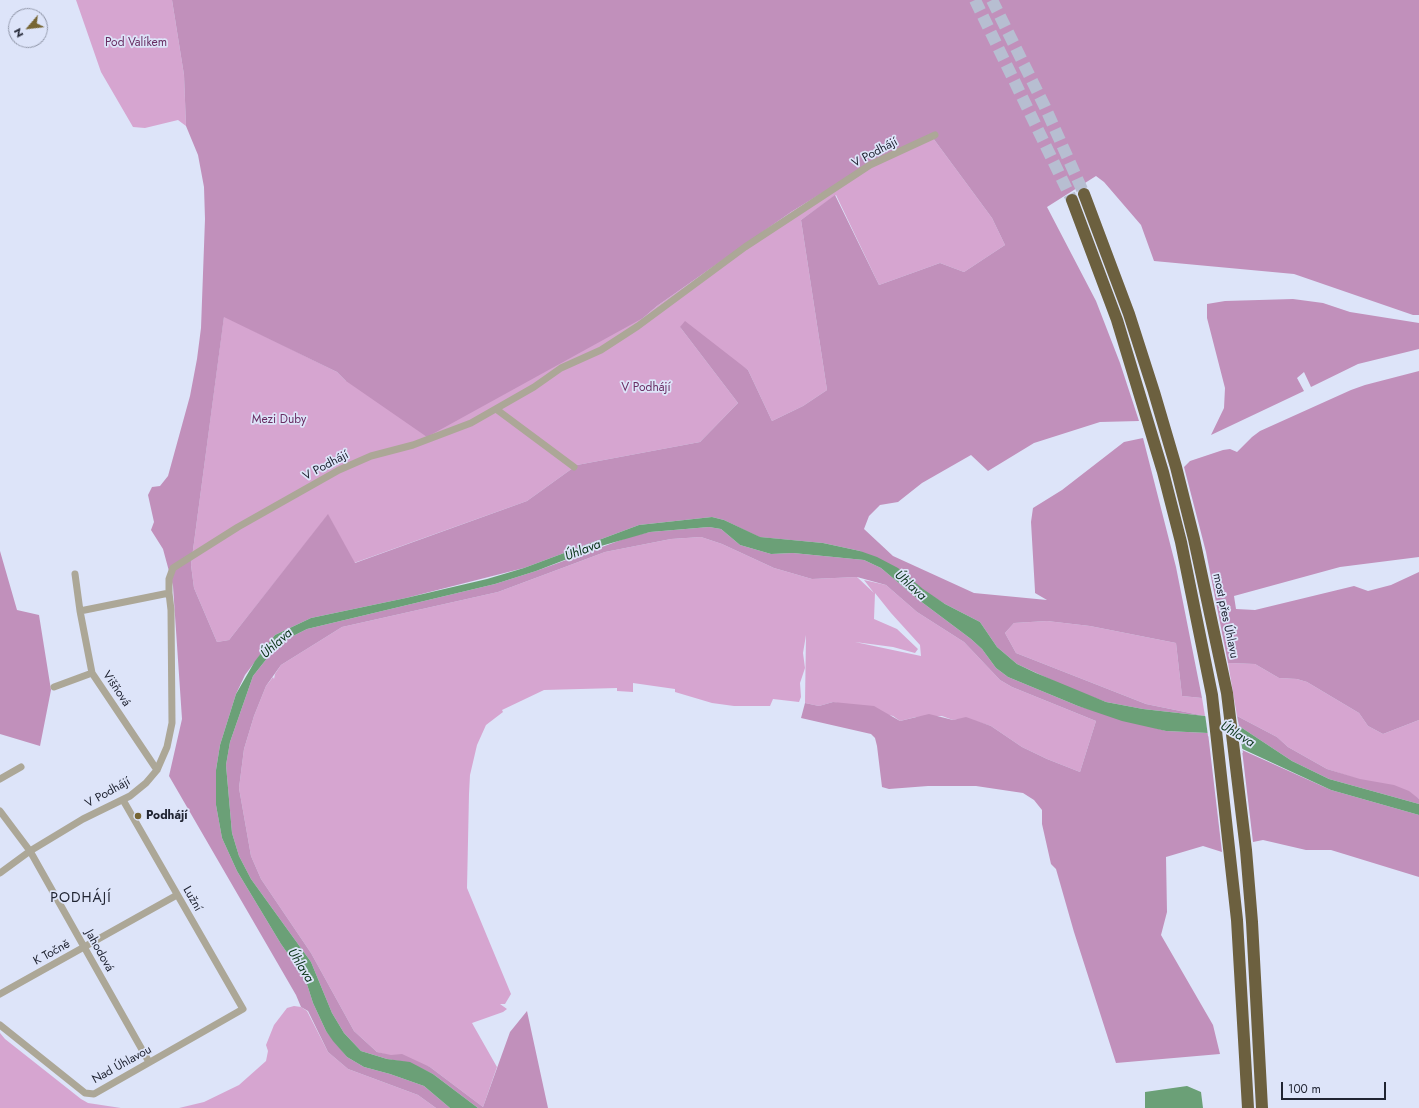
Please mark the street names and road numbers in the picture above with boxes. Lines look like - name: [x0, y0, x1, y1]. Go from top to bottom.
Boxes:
- street label: V Podhájí: [850, 135, 900, 171]
- street label: V Podhájí: [301, 448, 351, 484]
- street label: most přes Úhlavu: [1209, 572, 1241, 660]
- street label: Višňová: [99, 669, 133, 709]
- street label: V Podhájí: [83, 775, 133, 811]
- street label: Lužní: [179, 884, 205, 914]
- street label: Jahodová: [82, 927, 116, 975]
- street label: K Točně: [31, 937, 73, 969]
- street label: Nad Úhlavou: [90, 1043, 154, 1087]

